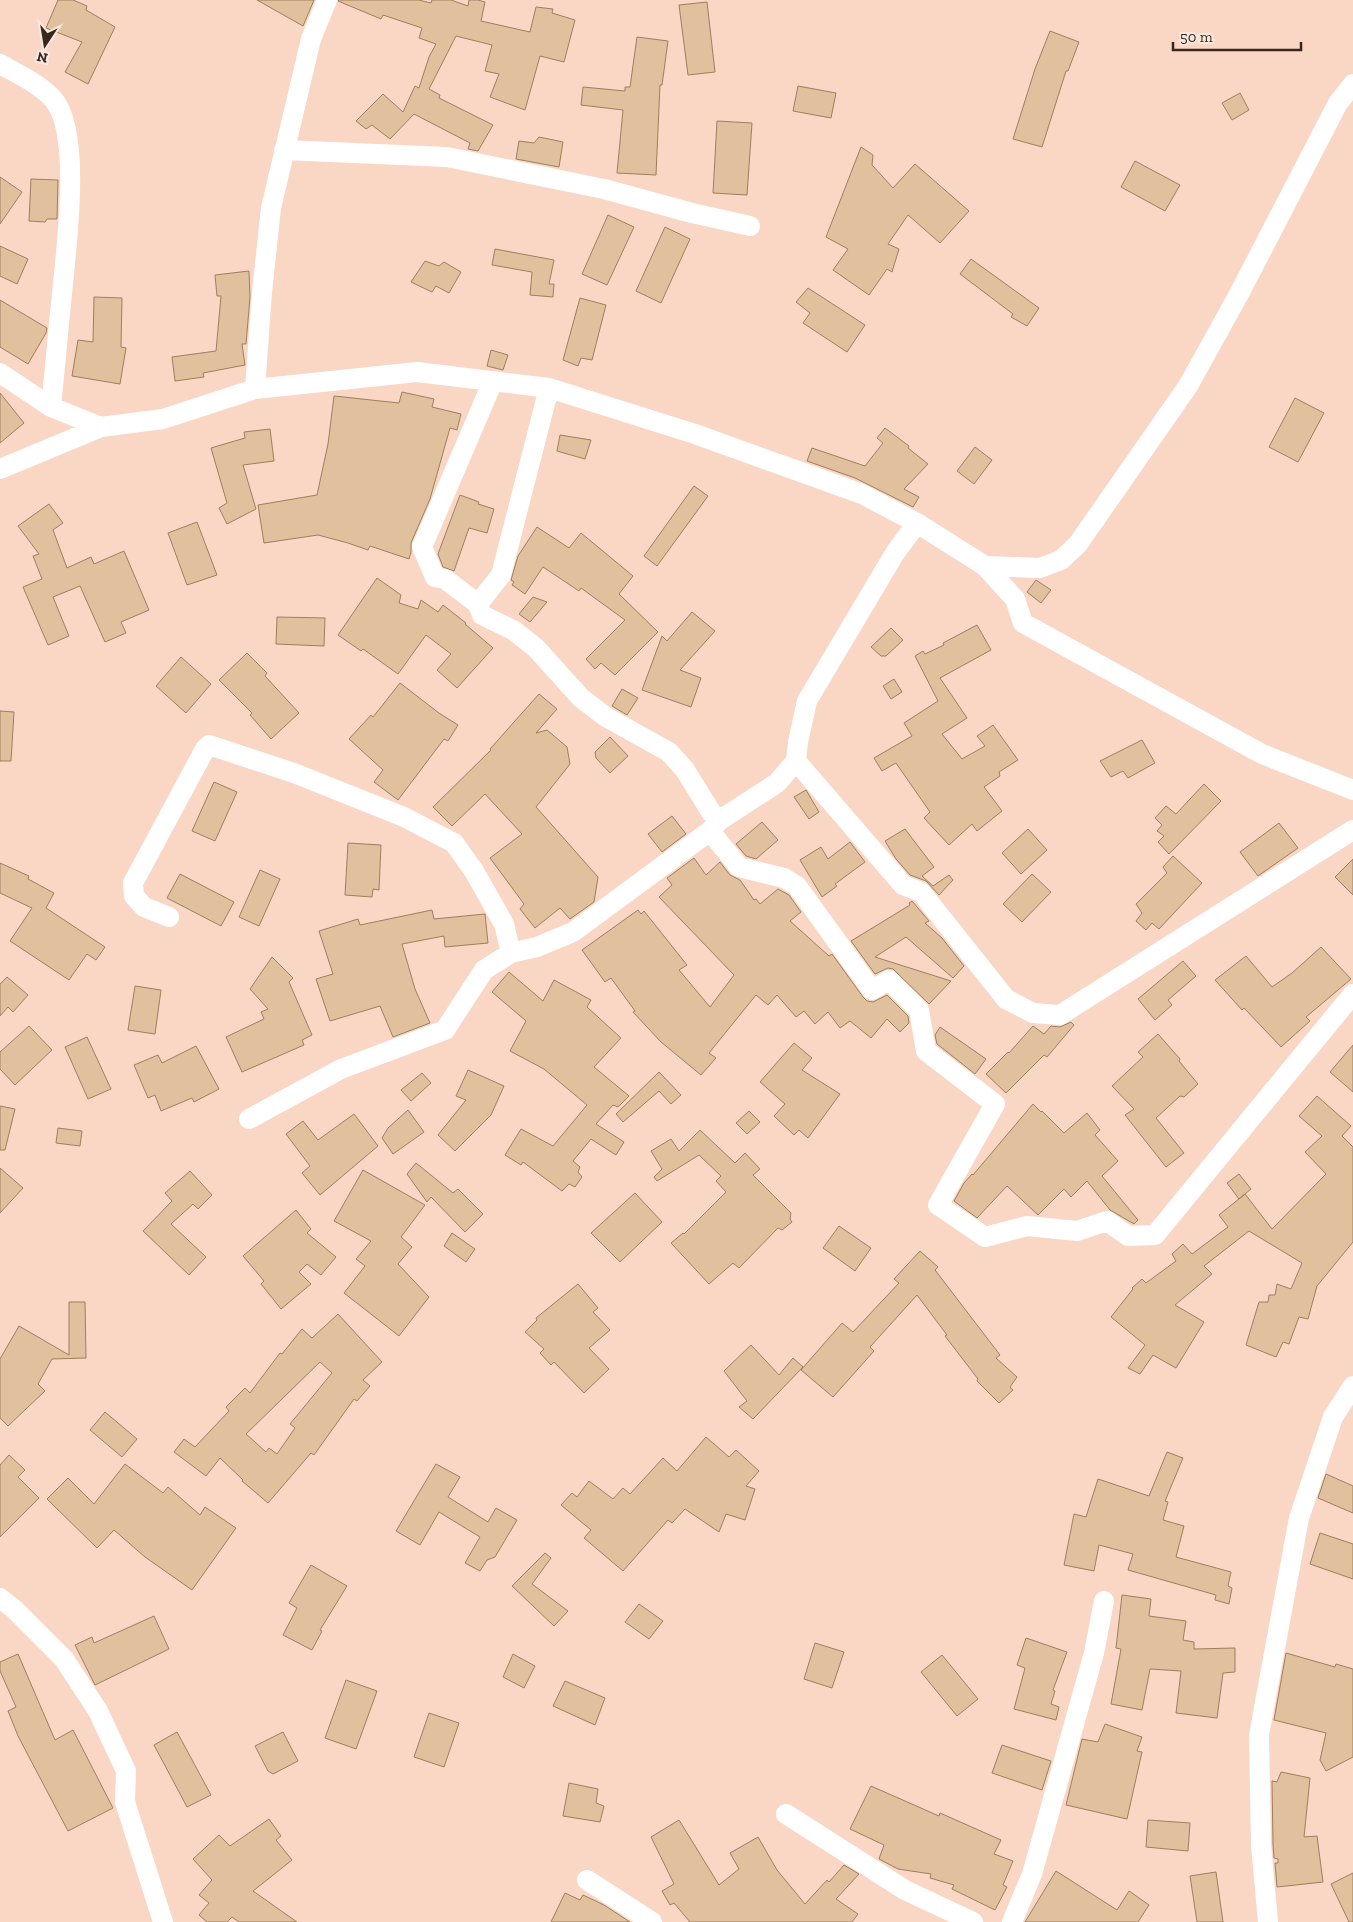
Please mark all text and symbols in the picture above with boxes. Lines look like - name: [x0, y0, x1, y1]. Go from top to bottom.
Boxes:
- north arrow: [20, 20, 70, 70]
- scale bar: [1173, 20, 1300, 52]
- text: 50 m: [1180, 28, 1213, 46]
- text: N: [35, 48, 49, 67]

